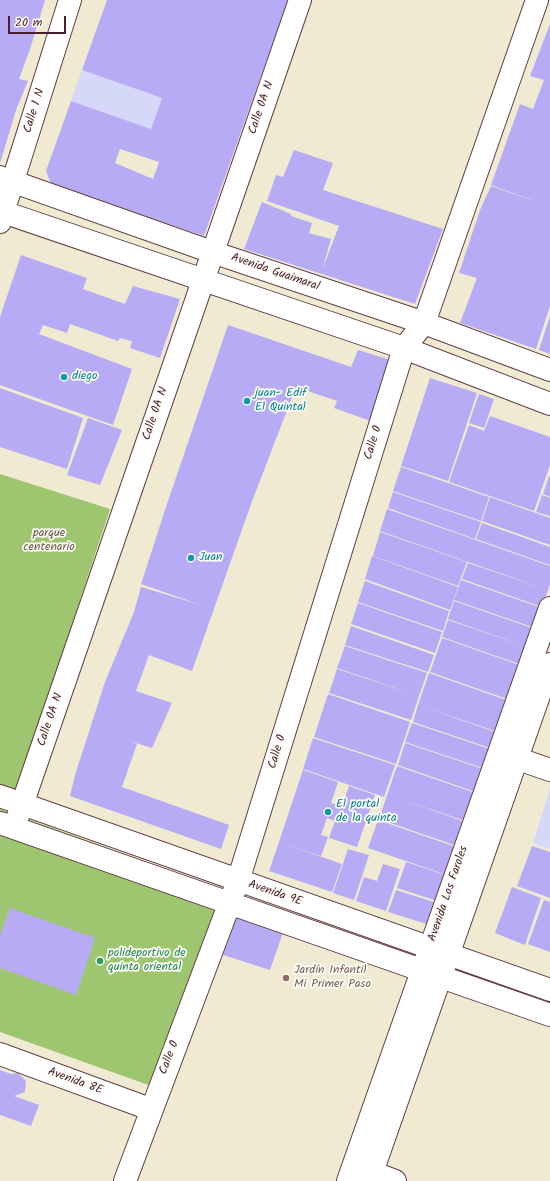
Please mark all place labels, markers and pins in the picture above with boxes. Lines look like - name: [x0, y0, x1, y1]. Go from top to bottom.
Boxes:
- place label: diego: [72, 370, 97, 384]
- marker: diego: [59, 372, 69, 382]
- place label: juan- Edif El Quintal: [255, 387, 307, 415]
- marker: juan- Edif El Quintal: [242, 396, 252, 406]
- place label: Juan: [199, 551, 222, 565]
- marker: Juan: [186, 553, 196, 563]
- place label: El portal de la quinta: [336, 798, 397, 826]
- marker: El portal de la quinta: [323, 807, 333, 817]
- place label: polideportivo de quinta oriental: [108, 947, 186, 975]
- marker: polideportivo de quinta oriental: [95, 956, 105, 966]
- place label: Jardín Infantil Mi Primer Paso: [294, 964, 371, 992]
- marker: Jardín Infantil Mi Primer Paso: [281, 973, 291, 983]

